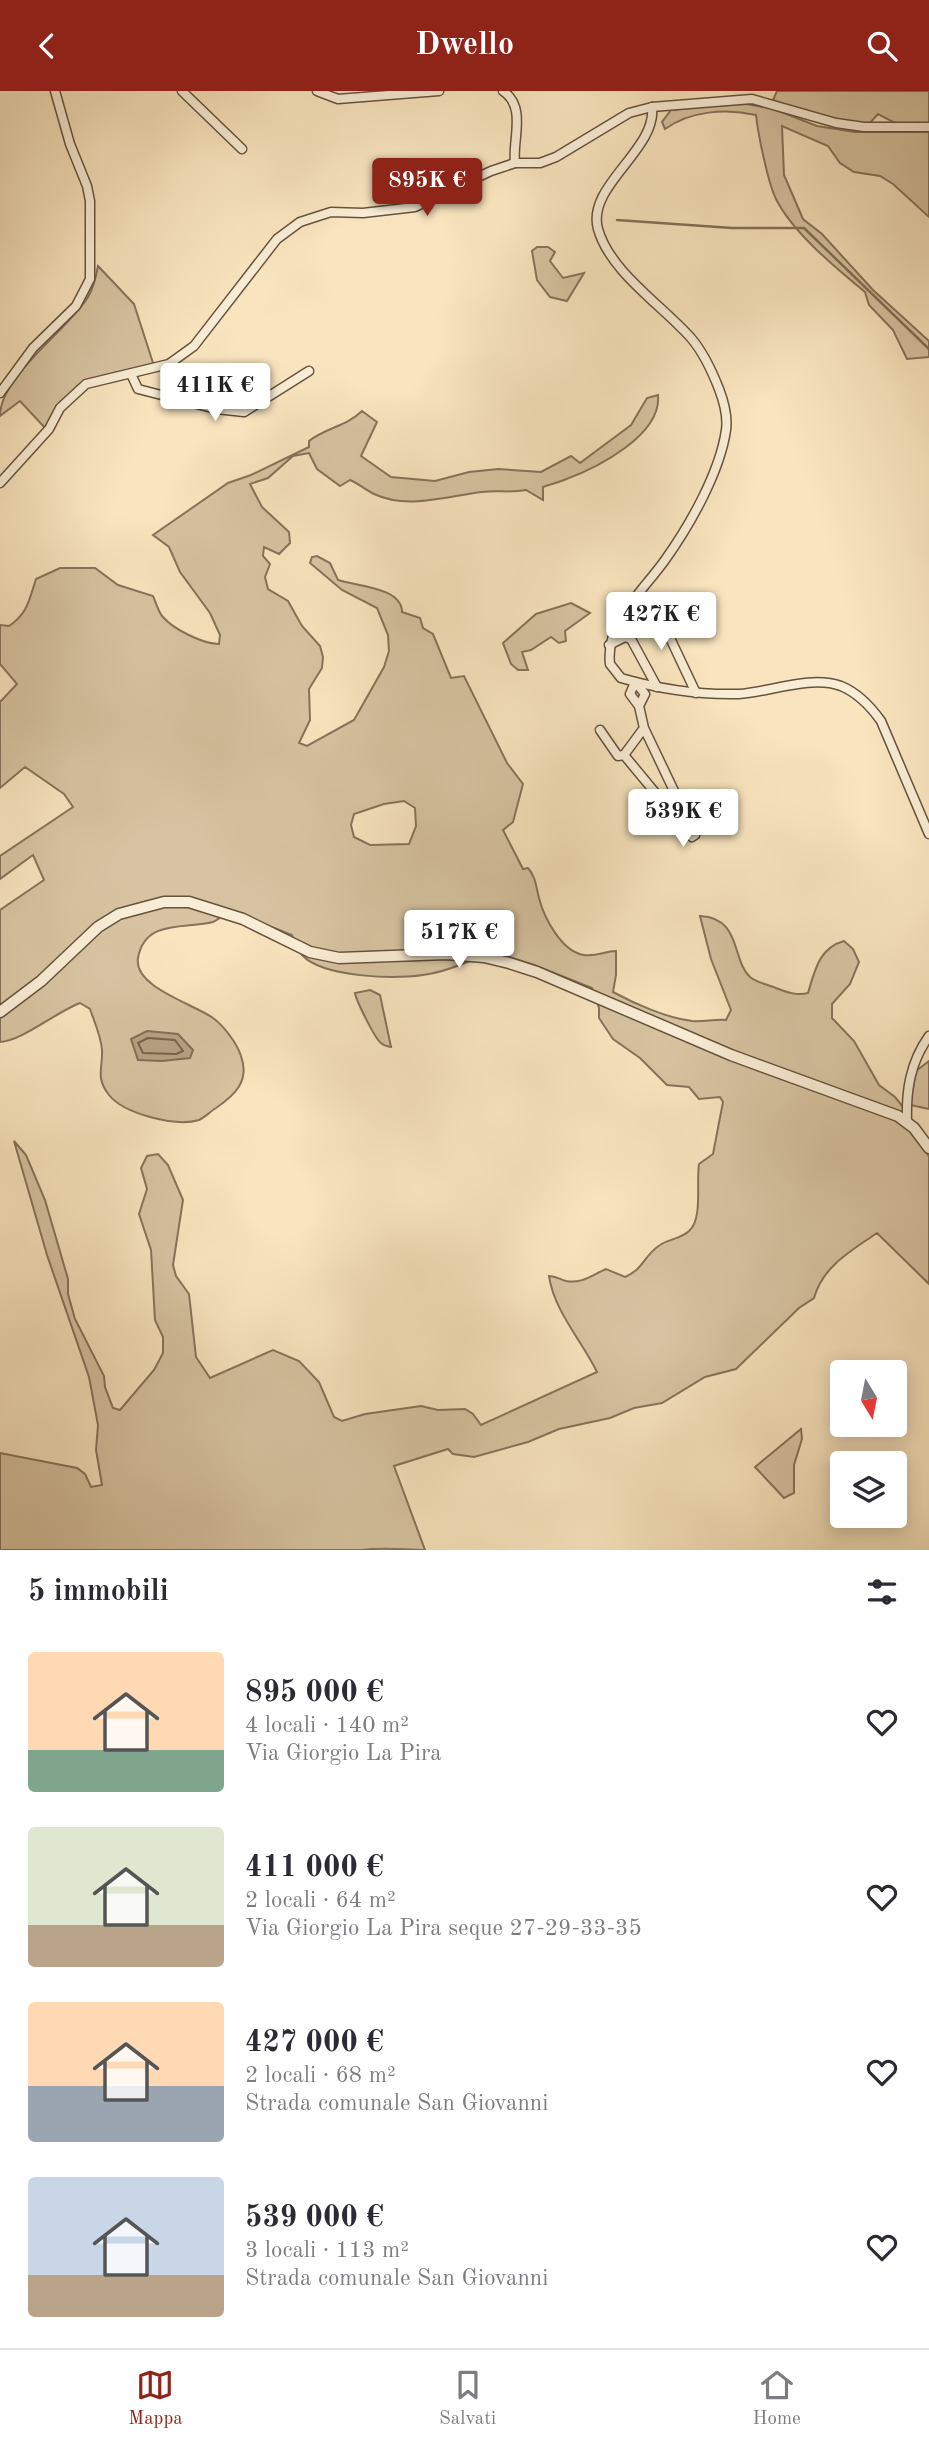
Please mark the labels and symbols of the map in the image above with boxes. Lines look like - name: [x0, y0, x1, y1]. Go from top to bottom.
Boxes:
- pin: 895K €: [370, 159, 484, 218]
- pin: 411K €: [158, 363, 272, 423]
- pin: 427K €: [604, 593, 718, 652]
- pin: 539K €: [626, 789, 740, 849]
- pin: 517K €: [402, 911, 516, 970]
- north arrow: [830, 1360, 906, 1437]

